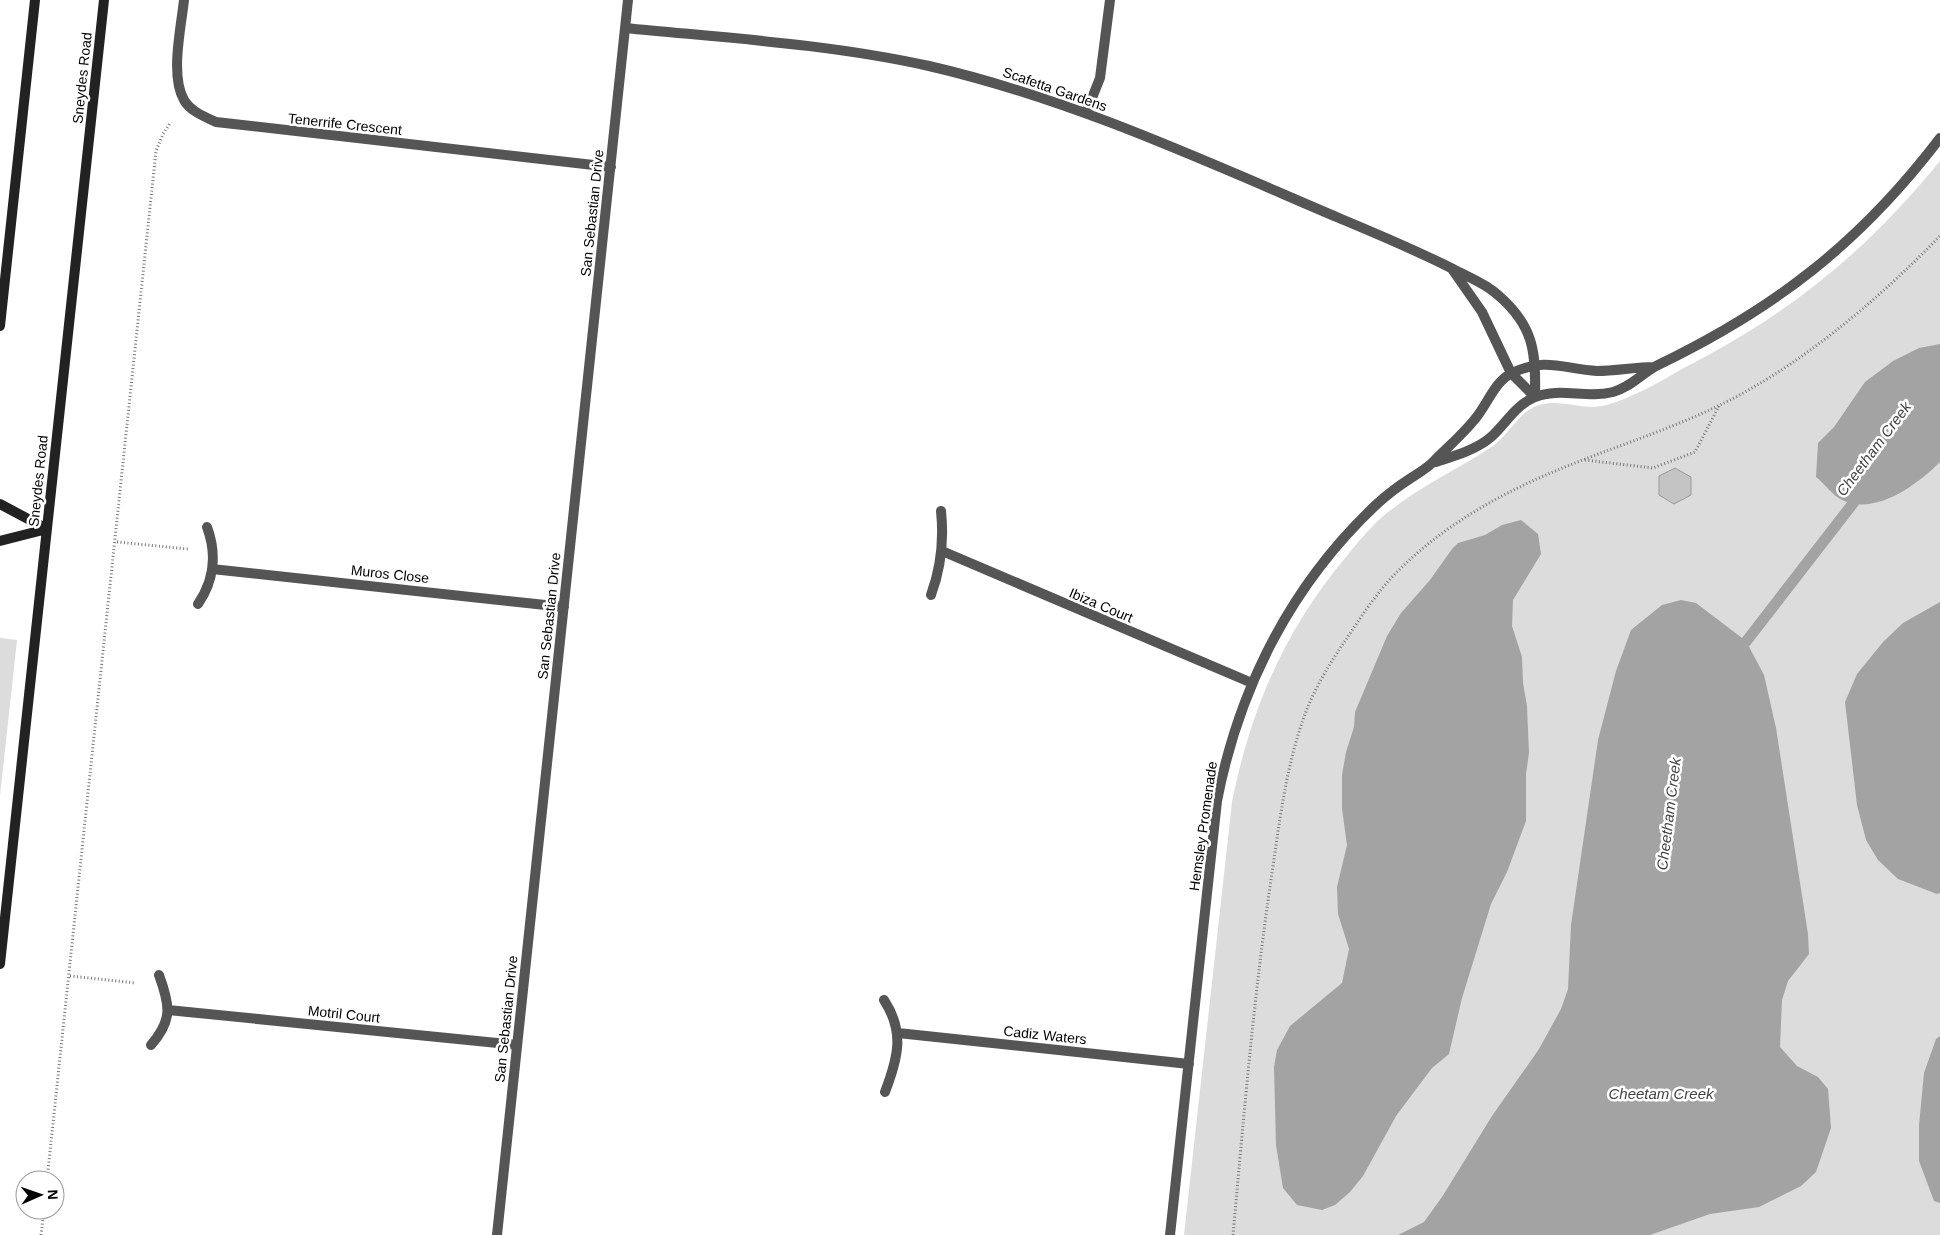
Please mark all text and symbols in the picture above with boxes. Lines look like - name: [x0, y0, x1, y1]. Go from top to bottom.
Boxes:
- street label: Sneydes Road: [69, 31, 95, 125]
- street label: Scafetta Gardens: [1001, 64, 1109, 114]
- street label: Tenerrife Crescent: [287, 110, 403, 138]
- street label: San Sebastian Drive: [577, 148, 607, 277]
- water label: Cheetham Creek: [1833, 397, 1915, 499]
- street label: Sneydes Road: [25, 434, 51, 528]
- street label: San Sebastian Drive: [534, 551, 564, 680]
- street label: Muros Close: [350, 562, 430, 586]
- street label: Ibiza Court: [1067, 584, 1135, 626]
- water label: Cheetham Creek: [1653, 755, 1684, 871]
- street label: Hemsley Promenade: [1186, 760, 1220, 892]
- street label: San Sebastian Drive: [491, 954, 521, 1083]
- street label: Motril Court: [307, 1002, 381, 1026]
- street label: Cadiz Waters: [1003, 1023, 1087, 1047]
- water label: Cheetam Creek: [1608, 1085, 1715, 1102]
- north arrow: [15, 1170, 65, 1220]
- text: N: [45, 1189, 61, 1200]

